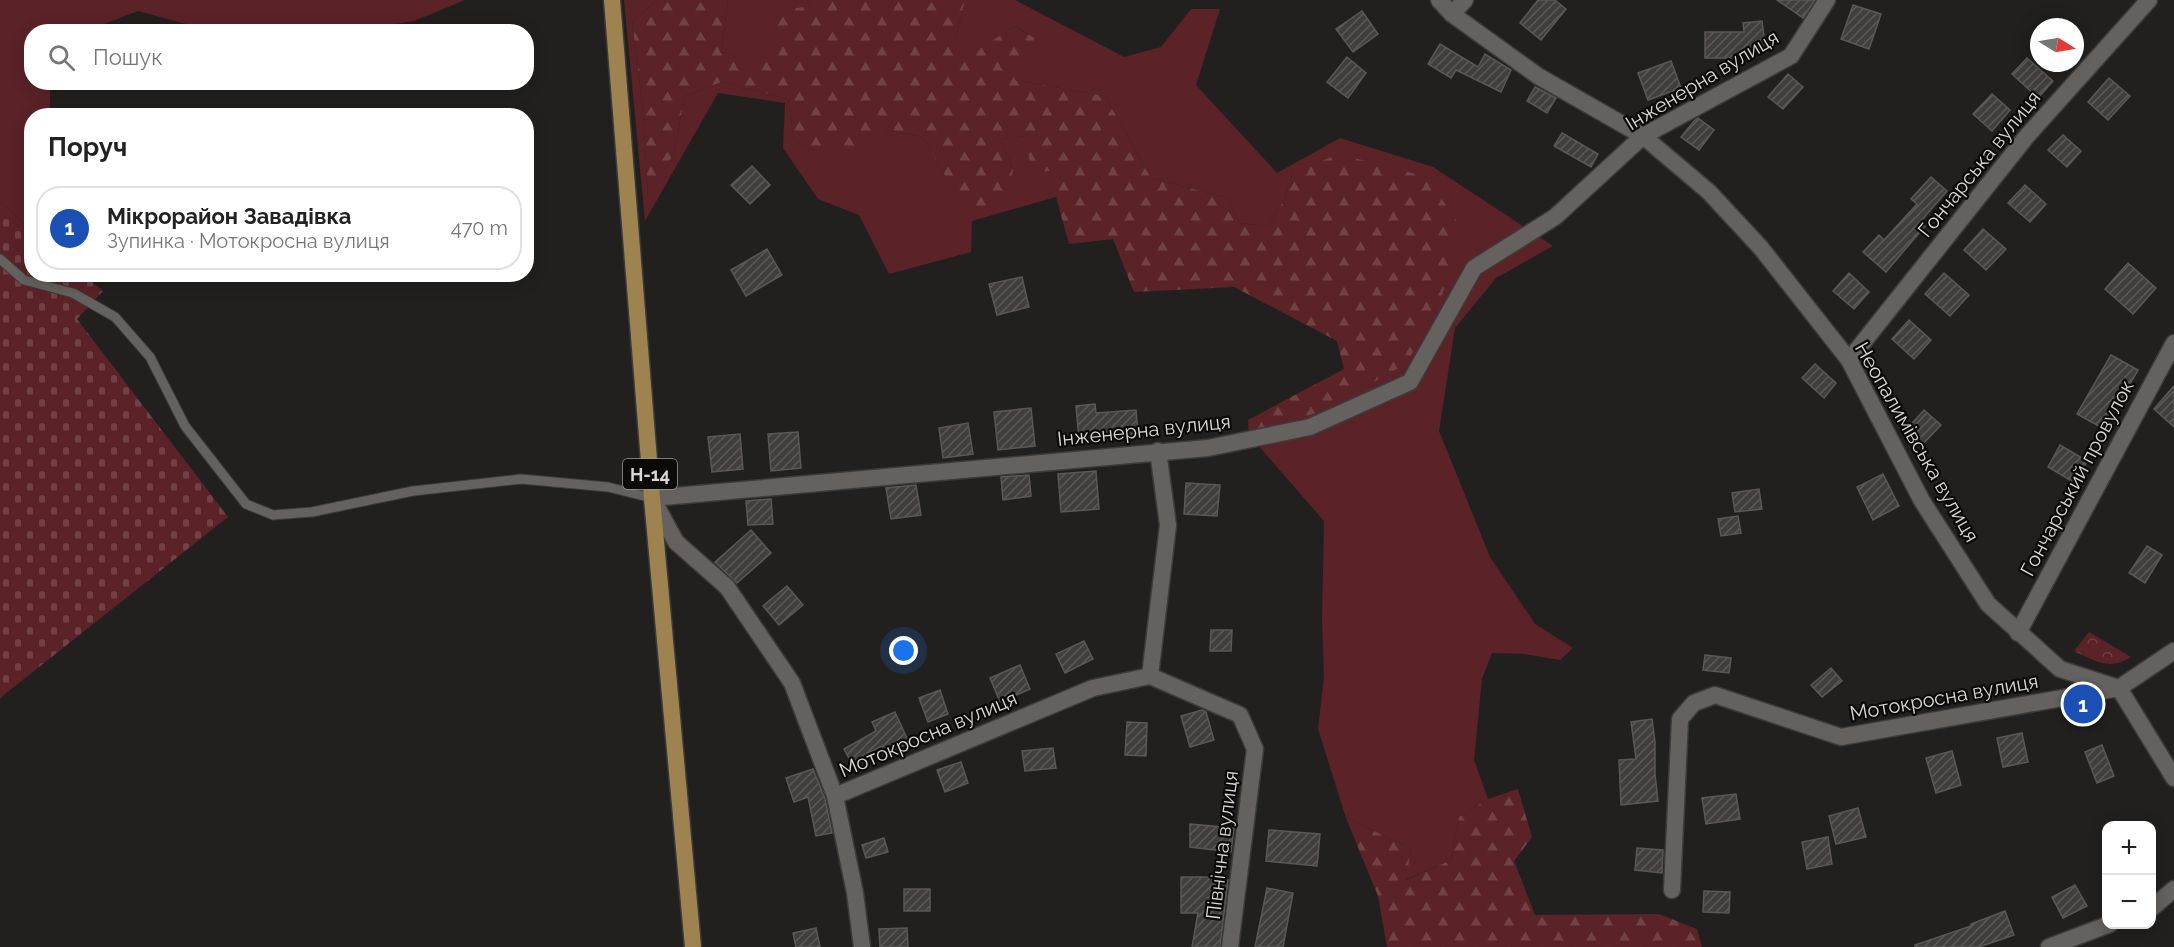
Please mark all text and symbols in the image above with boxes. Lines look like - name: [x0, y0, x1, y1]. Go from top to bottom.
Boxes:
- north arrow: [2030, 18, 2084, 72]
- search box: [24, 24, 534, 90]
- street label: Інженерна вулиця: [1621, 25, 1783, 135]
- icon: search: [45, 41, 78, 74]
- text: Пошук: [93, 44, 163, 70]
- street label: Гончарська вулиця: [1913, 86, 2045, 242]
- text: Поруч: [48, 132, 127, 162]
- text: Мікрорайон Завадівка: [107, 203, 351, 229]
- text: 1: [65, 216, 74, 240]
- text: 470 m: [451, 216, 508, 240]
- text: Зупинка · Мотокросна вулиця: [107, 229, 390, 253]
- street label: Неопалимівська вулиця: [1850, 338, 1984, 546]
- street label: Гончарський провулок: [2015, 376, 2139, 580]
- street label: Інженерна вулиця: [1056, 409, 1232, 451]
- road number: Н-14: [623, 459, 677, 489]
- your location: [889, 636, 918, 665]
- street label: Мотокросна вулиця: [1848, 669, 2040, 725]
- pin: 1: [2064, 682, 2102, 726]
- street label: Мотокросна вулиця: [836, 686, 1020, 782]
- street label: Північна вулиця: [1201, 769, 1243, 921]
- map controls: [2102, 821, 2156, 929]
- button: +: [2102, 821, 2156, 875]
- button: −: [2102, 875, 2156, 929]

